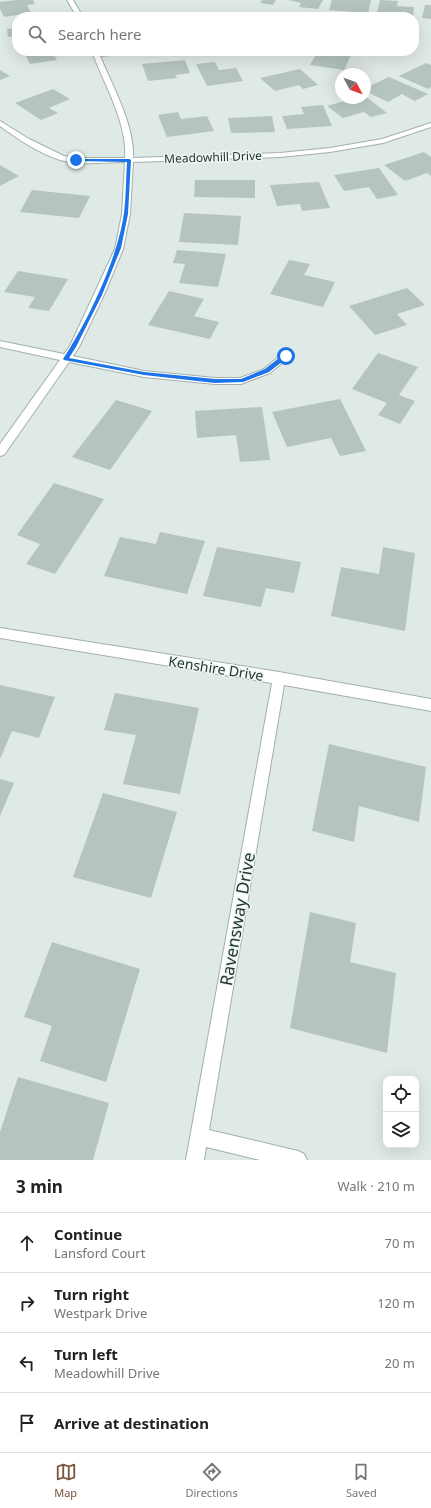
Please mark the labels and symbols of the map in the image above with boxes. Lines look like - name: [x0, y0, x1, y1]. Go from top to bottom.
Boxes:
- north arrow: [335, 68, 371, 104]
- street label: Meadowhill Drive: [164, 147, 262, 167]
- route end: [67, 151, 85, 169]
- route start: [277, 347, 295, 365]
- street label: Kenshire Drive: [167, 651, 265, 685]
- street label: Ravensway Drive: [214, 851, 260, 987]

